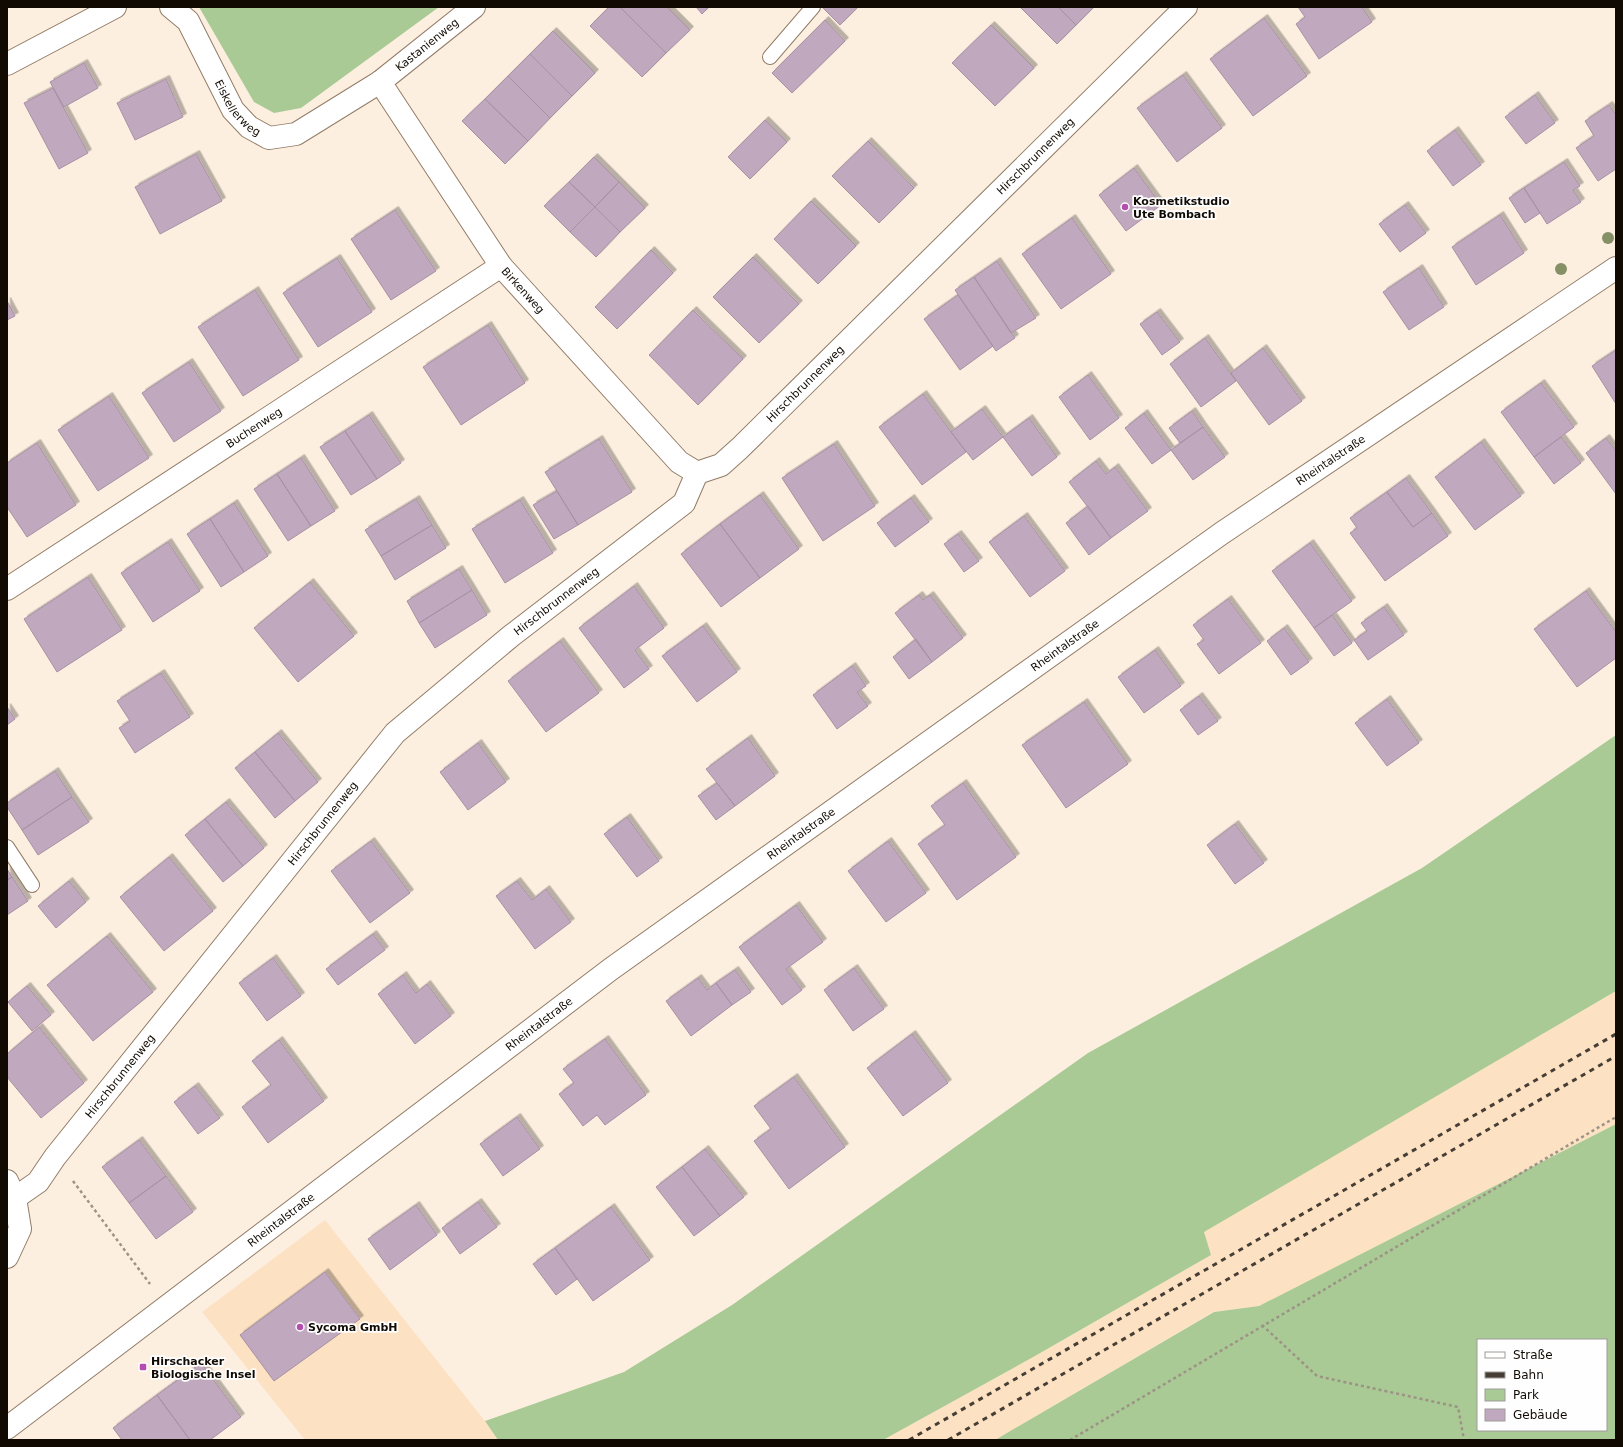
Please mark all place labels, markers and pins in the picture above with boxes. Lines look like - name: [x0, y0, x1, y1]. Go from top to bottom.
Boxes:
- place label: Kosmetikstudio Ute Bombach: [1133, 195, 1230, 221]
- marker: Kosmetikstudio Ute Bombach: [1120, 202, 1130, 212]
- place label: Sycoma GmbH: [308, 1321, 397, 1334]
- marker: Sycoma GmbH: [295, 1322, 305, 1332]
- place label: Hirschacker Biologische Insel: [151, 1355, 256, 1381]
- marker: Hirschacker Biologische Insel: [138, 1362, 148, 1372]

